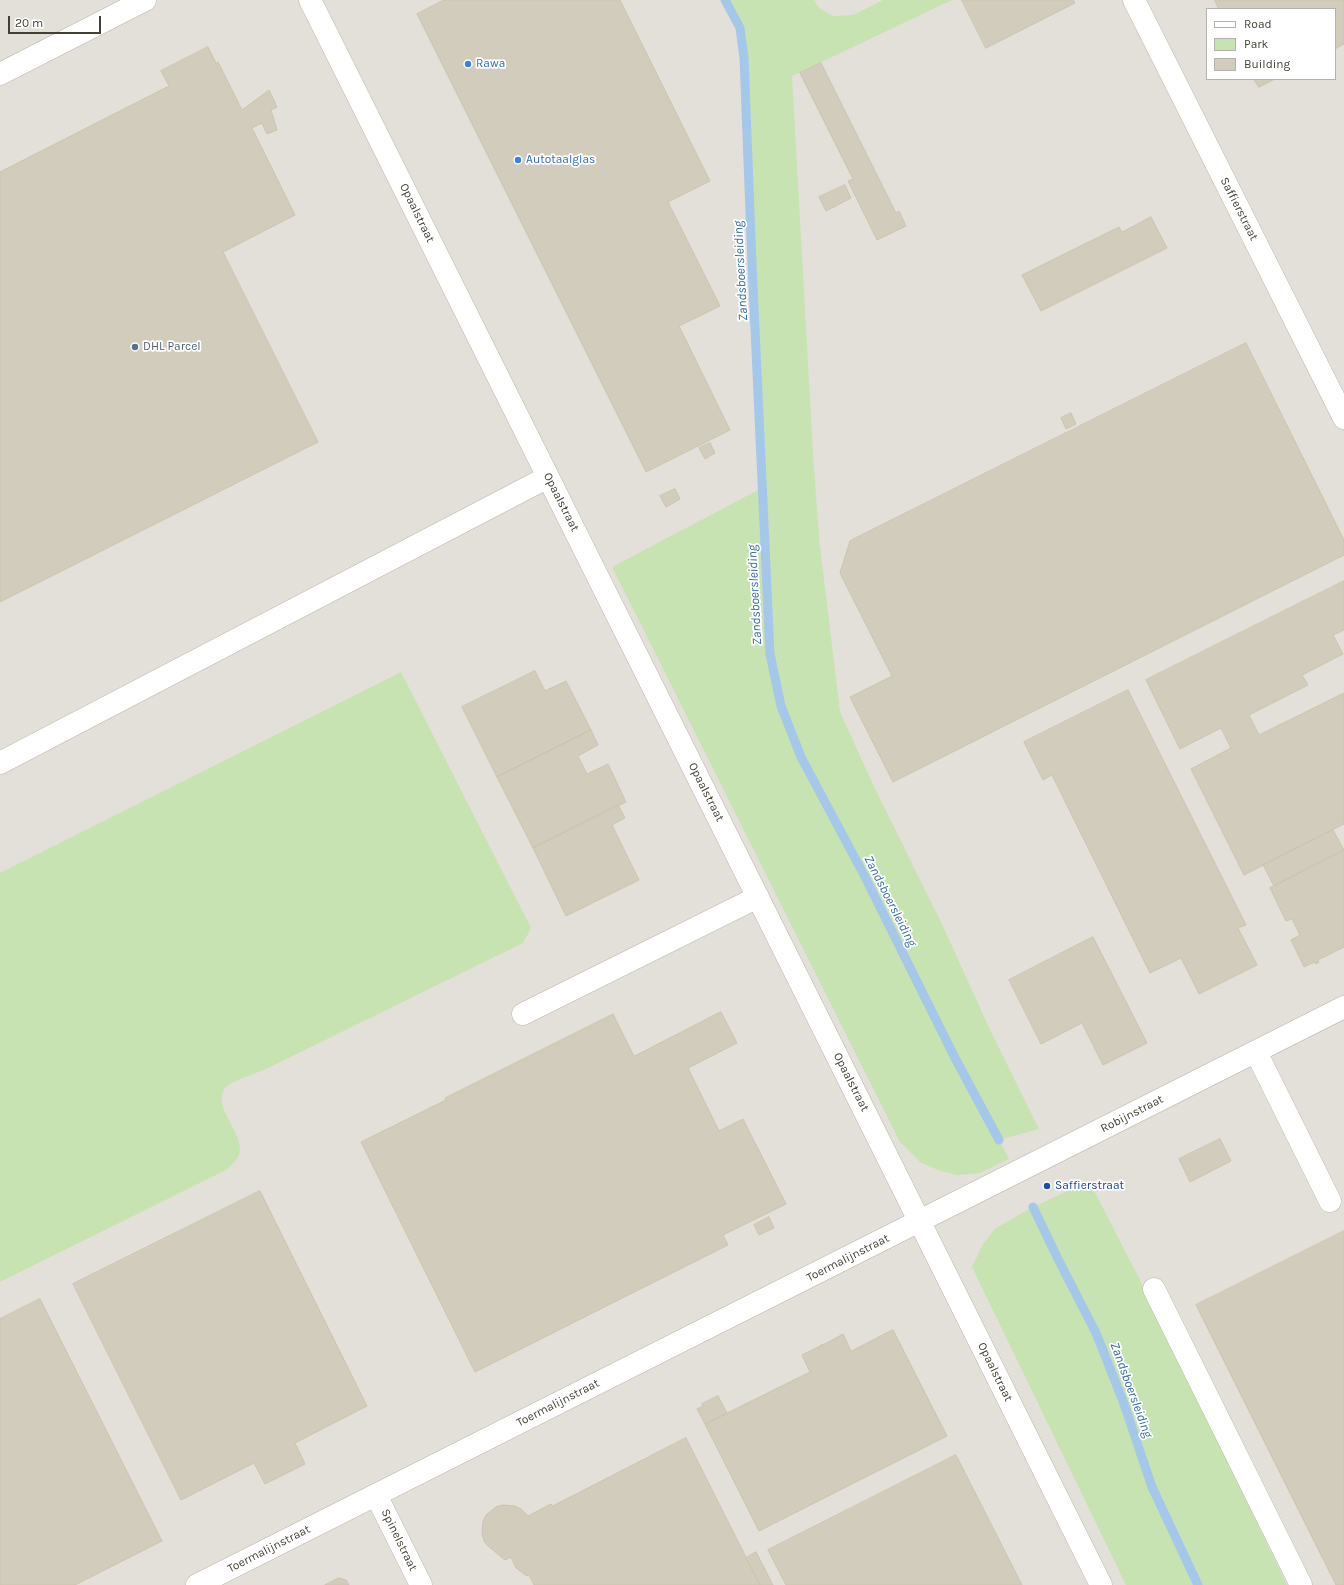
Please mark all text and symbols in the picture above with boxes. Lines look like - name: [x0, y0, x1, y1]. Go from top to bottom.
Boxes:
- scale bar: [10, 8, 103, 34]
- legend: [1206, 8, 1336, 80]
- text: 20 m: [15, 16, 43, 30]
- text: Road: [1244, 17, 1272, 31]
- text: Park: [1244, 37, 1268, 51]
- place label: Rawa: [476, 57, 505, 71]
- text: Building: [1244, 57, 1290, 71]
- marker: Rawa: [463, 59, 473, 69]
- place label: Autotaalglas: [526, 153, 595, 167]
- marker: Autotaalglas: [513, 155, 523, 165]
- street label: Saffierstraat: [1217, 175, 1261, 243]
- street label: Opaalstraat: [396, 181, 438, 245]
- water label: Zandsboersleiding: [731, 220, 751, 322]
- place label: DHL Parcel: [143, 340, 201, 354]
- marker: DHL Parcel: [130, 342, 140, 352]
- street label: Opaalstraat: [540, 470, 582, 534]
- water label: Zandsboersleiding: [745, 544, 765, 646]
- street label: Opaalstraat: [685, 760, 727, 824]
- water label: Zandsboersleiding: [860, 853, 920, 949]
- street label: Opaalstraat: [830, 1050, 872, 1114]
- street label: Robijnstraat: [1098, 1092, 1166, 1136]
- place label: Saffierstraat: [1055, 1179, 1124, 1193]
- marker: Saffierstraat: [1042, 1181, 1052, 1191]
- street label: Toermalijnstraat: [804, 1231, 892, 1285]
- street label: Opaalstraat: [974, 1340, 1016, 1404]
- water label: Zandsboersleiding: [1107, 1340, 1155, 1440]
- street label: Toermalijnstraat: [514, 1376, 602, 1430]
- street label: Spinelstraat: [378, 1507, 420, 1573]
- street label: Toermalijnstraat: [225, 1522, 313, 1576]

